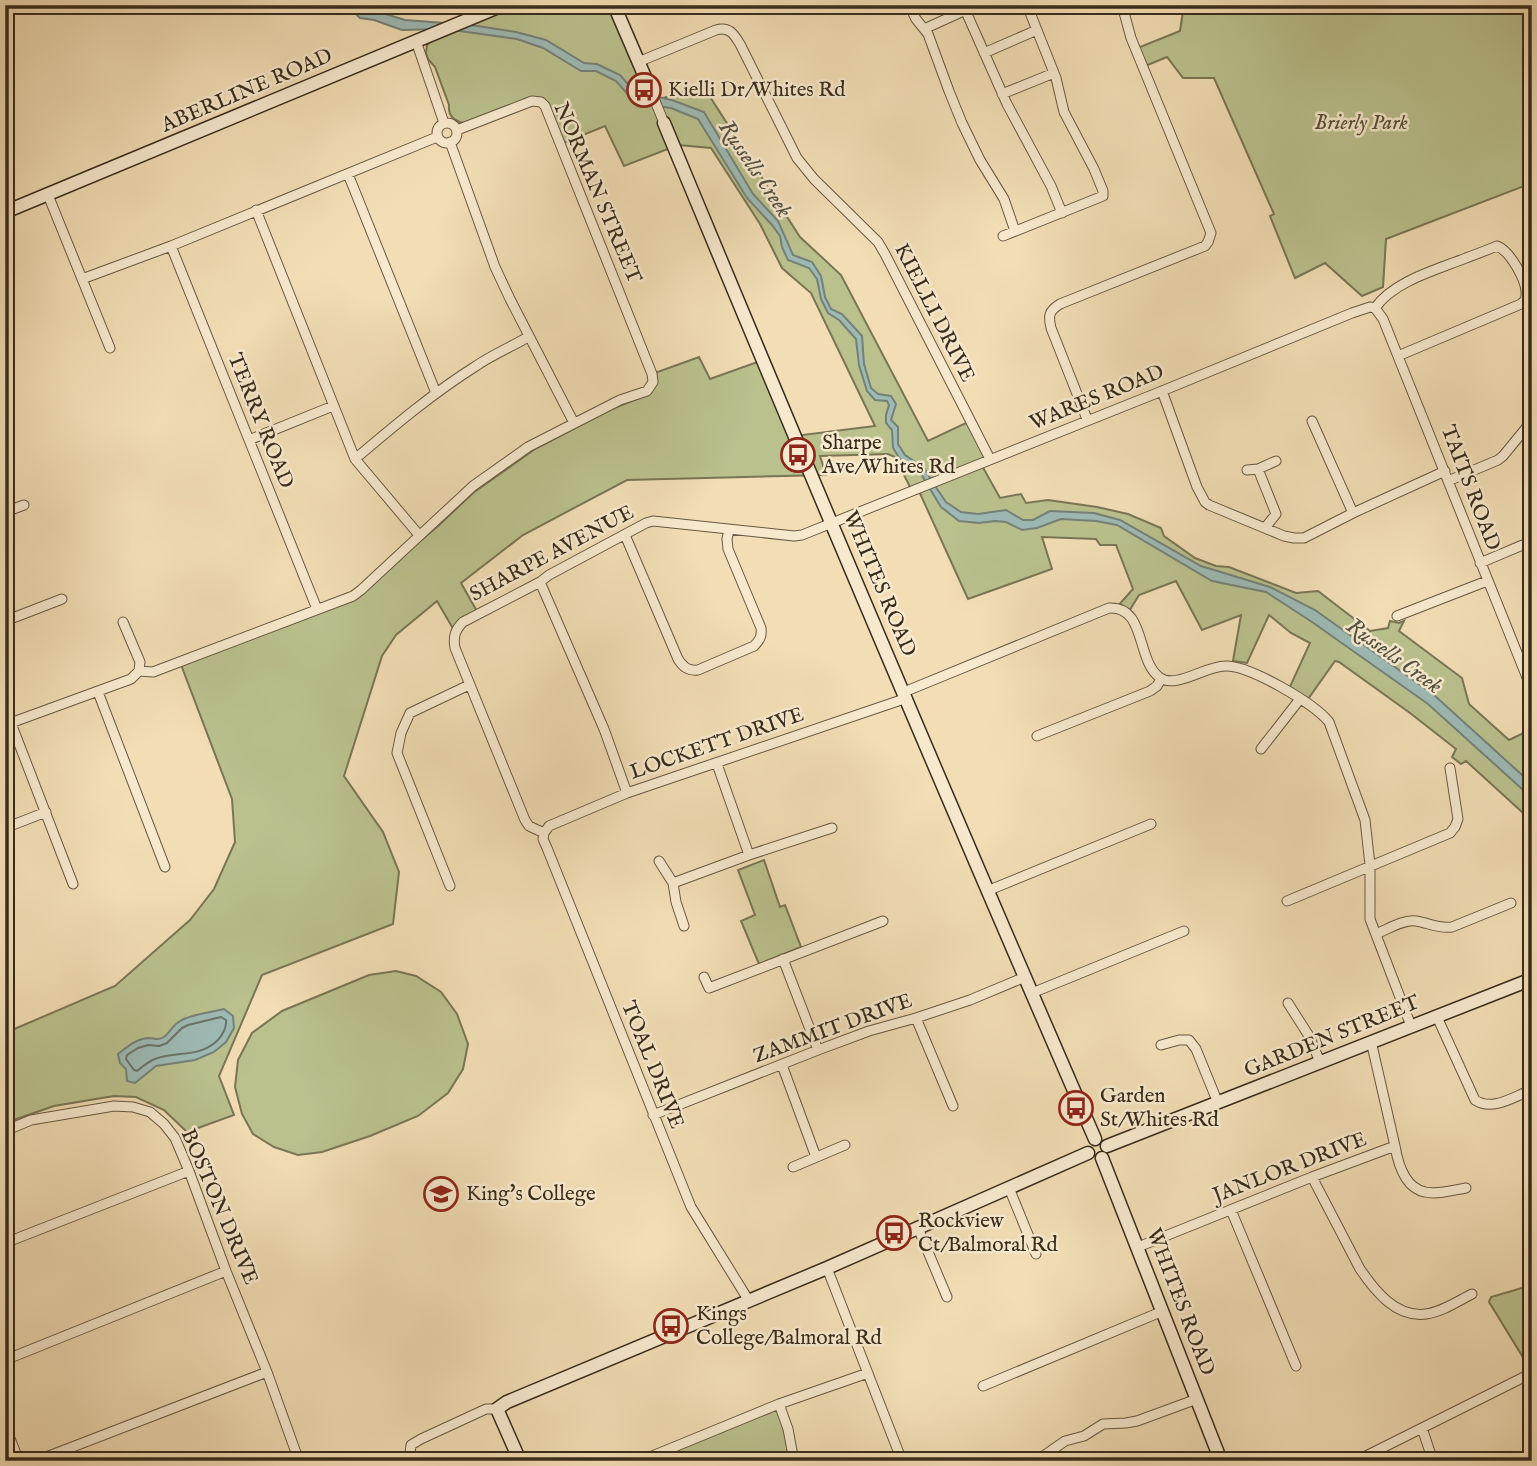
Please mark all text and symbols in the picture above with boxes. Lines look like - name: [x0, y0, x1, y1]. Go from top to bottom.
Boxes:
- street label: ABERLINE ROAD: [156, 43, 337, 140]
- bus stop icon: Kielli Dr/Whites Rd: [625, 71, 663, 109]
- place label: Kielli Dr/Whites Rd: [668, 77, 846, 104]
- street label: NORMAN STREET: [547, 98, 648, 288]
- park label: Brierly Park: [1314, 110, 1408, 137]
- water label: Russells Creek: [712, 115, 798, 223]
- street label: KIELLI DRIVE: [887, 239, 981, 387]
- street label: TERRY ROAD: [221, 349, 299, 493]
- street label: WARES ROAD: [1026, 359, 1168, 437]
- street label: TAITS ROAD: [1434, 421, 1506, 555]
- place label: Sharpe Ave/Whites Rd: [821, 430, 956, 481]
- bus stop icon: Sharpe Ave/Whites Rd: [779, 436, 817, 474]
- street label: SHARPE AVENUE: [465, 499, 639, 609]
- street label: WHITES ROAD: [836, 507, 922, 661]
- water label: Russells Creek: [1340, 611, 1448, 701]
- street label: LOCKETT DRIVE: [626, 702, 808, 786]
- street label: ZAMMIT DRIVE: [750, 988, 916, 1070]
- street label: GARDEN STREET: [1240, 989, 1424, 1085]
- street label: TOAL DRIVE: [614, 997, 690, 1133]
- place label: Garden St/Whites Rd: [1100, 1083, 1219, 1134]
- bus stop icon: Garden St/Whites Rd: [1057, 1089, 1095, 1127]
- street label: BOSTON DRIVE: [174, 1125, 264, 1289]
- street label: JANLOR DRIVE: [1207, 1126, 1371, 1210]
- school or university icon: King's College: [422, 1175, 460, 1213]
- place label: King's College: [466, 1181, 596, 1208]
- place label: Rockview Ct/Balmoral Rd: [918, 1208, 1058, 1259]
- bus stop icon: Rockview Ct/Balmoral Rd: [875, 1214, 913, 1252]
- street label: WHITES ROAD: [1139, 1224, 1221, 1380]
- place label: Kings College/Balmoral Rd: [696, 1301, 883, 1352]
- bus stop icon: Kings College/Balmoral Rd: [652, 1307, 690, 1345]

